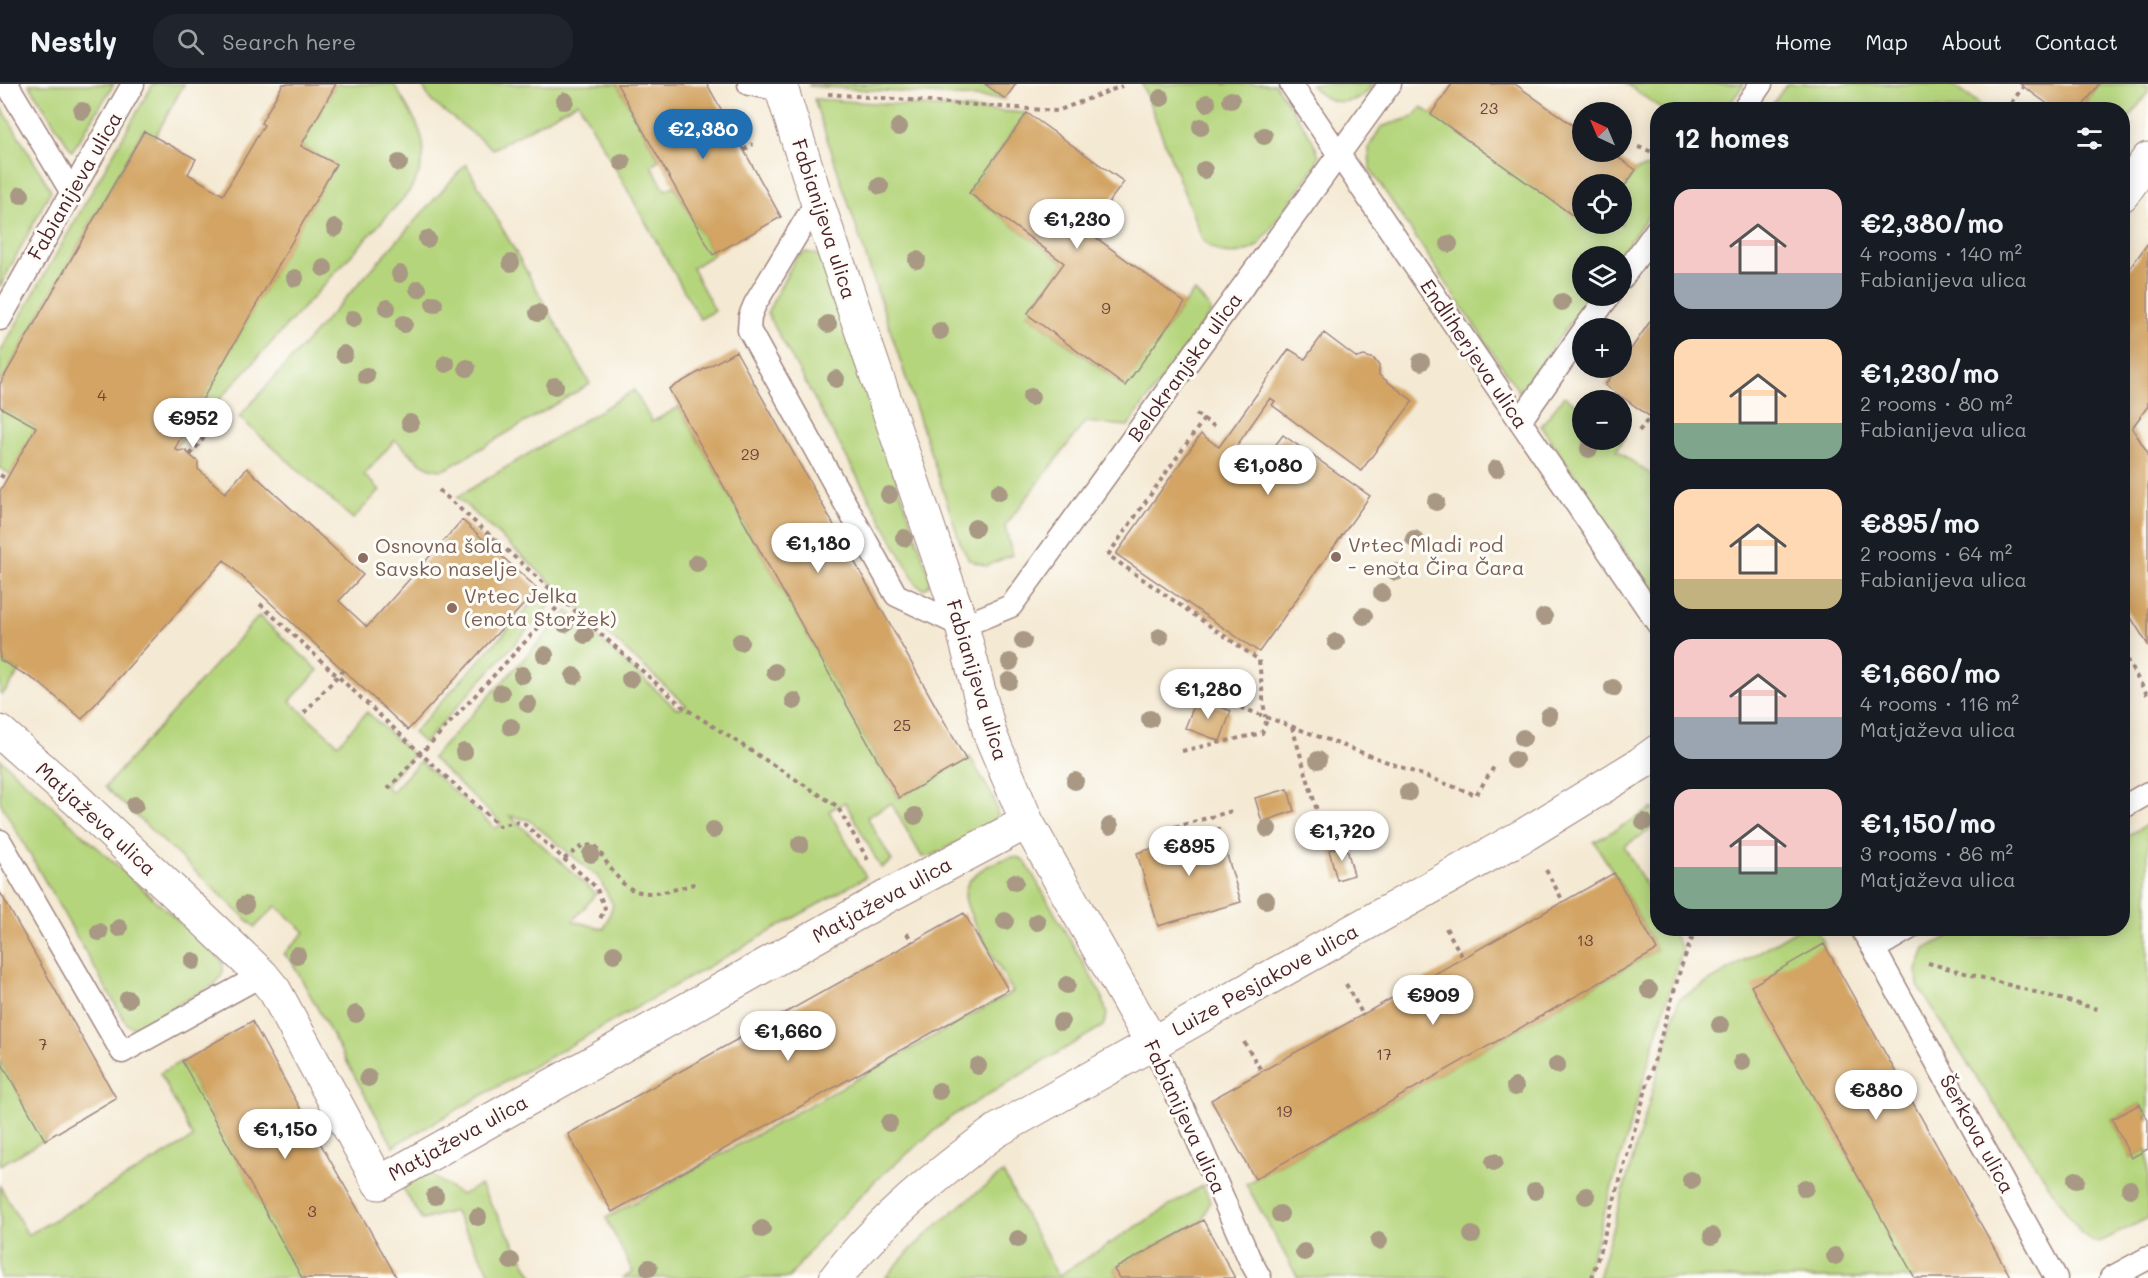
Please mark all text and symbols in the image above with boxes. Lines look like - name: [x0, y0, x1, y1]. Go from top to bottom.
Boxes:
- search box: [153, 14, 573, 68]
- text: Nestly: [30, 23, 117, 59]
- icon: search: [174, 25, 207, 58]
- text: Search here: [222, 27, 356, 56]
- text: Home: [1775, 28, 1832, 55]
- text: Map: [1865, 28, 1908, 55]
- text: About: [1941, 28, 2002, 55]
- text: Contact: [2035, 28, 2118, 55]
- house number: 23: [1480, 97, 1498, 118]
- north arrow: [1572, 102, 1632, 162]
- map controls: [1572, 102, 1632, 450]
- street label: Fabianijeva ulica: [21, 107, 127, 264]
- pin: €2,380: [654, 109, 752, 160]
- text: €2,380: [668, 115, 738, 141]
- text: 12 homes: [1674, 121, 1790, 155]
- icon: filters: [2073, 122, 2106, 155]
- street label: Fabianijeva ulica: [787, 135, 863, 302]
- button: locate: [1572, 174, 1632, 234]
- pin: €1,230: [1028, 199, 1126, 250]
- text: €1,230: [1043, 205, 1111, 231]
- text: €2,380/mo: [1860, 206, 2004, 240]
- icon: home: [1722, 213, 1794, 285]
- text: 4 rooms · 140 m²: [1860, 240, 2022, 266]
- button: layers: [1572, 246, 1632, 306]
- text: Fabianijeva ulica: [1860, 266, 2027, 292]
- street label: Endliherjeva ulica: [1415, 274, 1535, 433]
- street label: Belokranjska ulica: [1121, 287, 1247, 446]
- house number: 9: [1101, 297, 1111, 318]
- button: +: [1572, 318, 1632, 378]
- text: €1,230/mo: [1860, 356, 1999, 390]
- icon: home: [1722, 363, 1794, 435]
- house number: 4: [97, 384, 107, 405]
- button: −: [1572, 390, 1632, 450]
- text: 2 rooms · 80 m²: [1860, 390, 2013, 416]
- pin: €952: [157, 398, 229, 449]
- text: €952: [167, 404, 219, 430]
- text: Fabianijeva ulica: [1860, 416, 2027, 442]
- house number: 29: [741, 443, 759, 464]
- pin: €1,080: [1219, 445, 1317, 496]
- text: €1,080: [1233, 451, 1303, 477]
- text: €895/mo: [1860, 506, 1980, 540]
- icon: home: [1722, 513, 1794, 585]
- pin: €1,180: [769, 523, 867, 574]
- text: €1,180: [785, 529, 851, 555]
- place label: Vrtec Mladi rod - enota Čira Čara: [1348, 531, 1524, 580]
- place label: Osnovna šola Savsko naselje: [375, 532, 518, 581]
- text: 2 rooms · 64 m²: [1860, 540, 2012, 566]
- marker: Vrtec Mladi rod - enota Čira Čara: [1329, 550, 1343, 564]
- marker: Osnovna šola Savsko naselje: [356, 551, 370, 565]
- text: Fabianijeva ulica: [1860, 566, 2027, 592]
- place label: Vrtec Jelka (enota Storžek): [464, 582, 617, 631]
- street label: Fabianijeva ulica: [941, 596, 1015, 763]
- marker: Vrtec Jelka (enota Storžek): [445, 601, 459, 615]
- text: €1,660/mo: [1860, 656, 2000, 690]
- icon: home: [1722, 663, 1794, 735]
- pin: €1,280: [1159, 669, 1257, 720]
- text: €1,280: [1174, 675, 1242, 701]
- text: 4 rooms · 116 m²: [1860, 690, 2019, 716]
- house number: 25: [893, 714, 911, 735]
- text: Matjaževa ulica: [1860, 716, 2016, 742]
- street label: Matjaževa ulica: [31, 756, 162, 881]
- text: €1,150/mo: [1860, 806, 1996, 840]
- pin: €1,720: [1293, 811, 1391, 862]
- icon: home: [1722, 813, 1794, 885]
- text: €1,720: [1309, 817, 1375, 843]
- pin: €895: [1153, 826, 1225, 877]
- text: €895: [1163, 832, 1215, 858]
- text: 3 rooms · 86 m²: [1860, 840, 2013, 866]
- street label: Matjaževa ulica: [807, 850, 956, 948]
- text: Matjaževa ulica: [1860, 866, 2016, 892]
- street label: Luize Pesjakove ulica: [1167, 917, 1362, 1041]
- house number: 13: [1577, 929, 1593, 950]
- pin: €909: [1397, 975, 1469, 1026]
- text: €909: [1406, 981, 1460, 1007]
- pin: €1,660: [739, 1011, 837, 1062]
- text: €1,660: [754, 1017, 822, 1043]
- house number: 7: [39, 1033, 48, 1054]
- street label: Fabianijeva ulica: [1139, 1035, 1233, 1198]
- house number: 17: [1376, 1043, 1392, 1064]
- pin: €880: [1840, 1070, 1912, 1121]
- street label: Šerkova ulica: [1935, 1070, 2021, 1198]
- text: €880: [1849, 1076, 1903, 1102]
- street label: Matjaževa ulica: [383, 1088, 532, 1186]
- house number: 19: [1276, 1100, 1292, 1121]
- pin: €1,150: [236, 1109, 334, 1160]
- text: €1,150: [253, 1115, 317, 1141]
- house number: 3: [307, 1200, 317, 1221]

